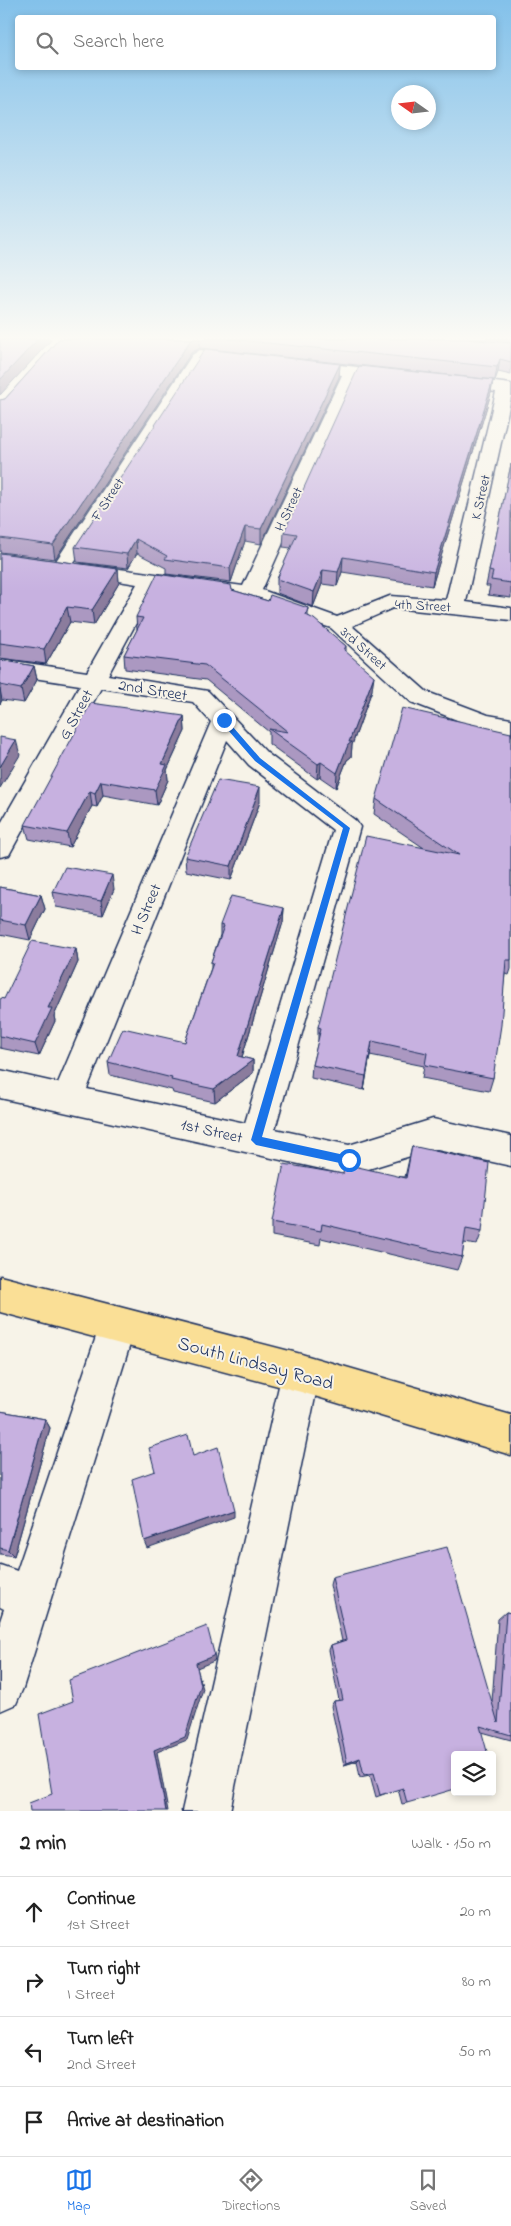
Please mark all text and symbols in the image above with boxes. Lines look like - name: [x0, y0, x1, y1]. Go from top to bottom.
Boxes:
- search box: [15, 15, 496, 70]
- icon: search: [33, 29, 61, 57]
- text: Search here: [73, 29, 164, 56]
- north arrow: [391, 85, 436, 130]
- street label: K Street: [466, 472, 497, 522]
- street label: F Street: [86, 474, 130, 526]
- street label: H Street: [270, 484, 309, 535]
- street label: 4th Street: [394, 595, 452, 618]
- street label: 3rd Street: [335, 622, 391, 676]
- street label: 2nd Street: [117, 674, 189, 708]
- street label: G Street: [53, 685, 101, 745]
- route end: [213, 709, 236, 732]
- street label: H Street: [125, 880, 169, 939]
- street label: 1st Street: [178, 1113, 246, 1151]
- route start: [338, 1149, 361, 1172]
- street label: South Lindsay Road: [174, 1331, 336, 1399]
- map controls: [451, 1751, 496, 1796]
- button: layers: [451, 1751, 496, 1796]
- text: 2 min: [20, 1829, 66, 1859]
- text: Walk · 150 m: [411, 1832, 491, 1856]
- text: Continue: [67, 1886, 135, 1913]
- icon: ahead: [20, 1898, 48, 1926]
- text: 20 m: [460, 1900, 491, 1924]
- text: 1st Street: [67, 1913, 130, 1937]
- text: Turn right: [67, 1956, 140, 1983]
- icon: right: [20, 1968, 48, 1996]
- text: 80 m: [462, 1970, 491, 1994]
- text: I Street: [67, 1983, 115, 2007]
- text: Turn left: [67, 2026, 134, 2053]
- icon: left: [20, 2038, 48, 2066]
- text: 50 m: [459, 2040, 491, 2064]
- text: 2nd Street: [67, 2053, 136, 2077]
- icon: arrive: [20, 2108, 48, 2136]
- text: Arrive at destination: [67, 2108, 224, 2135]
- tab: Map: [65, 2166, 93, 2217]
- tab: Directions: [222, 2166, 280, 2217]
- tab: Saved: [410, 2166, 446, 2217]

